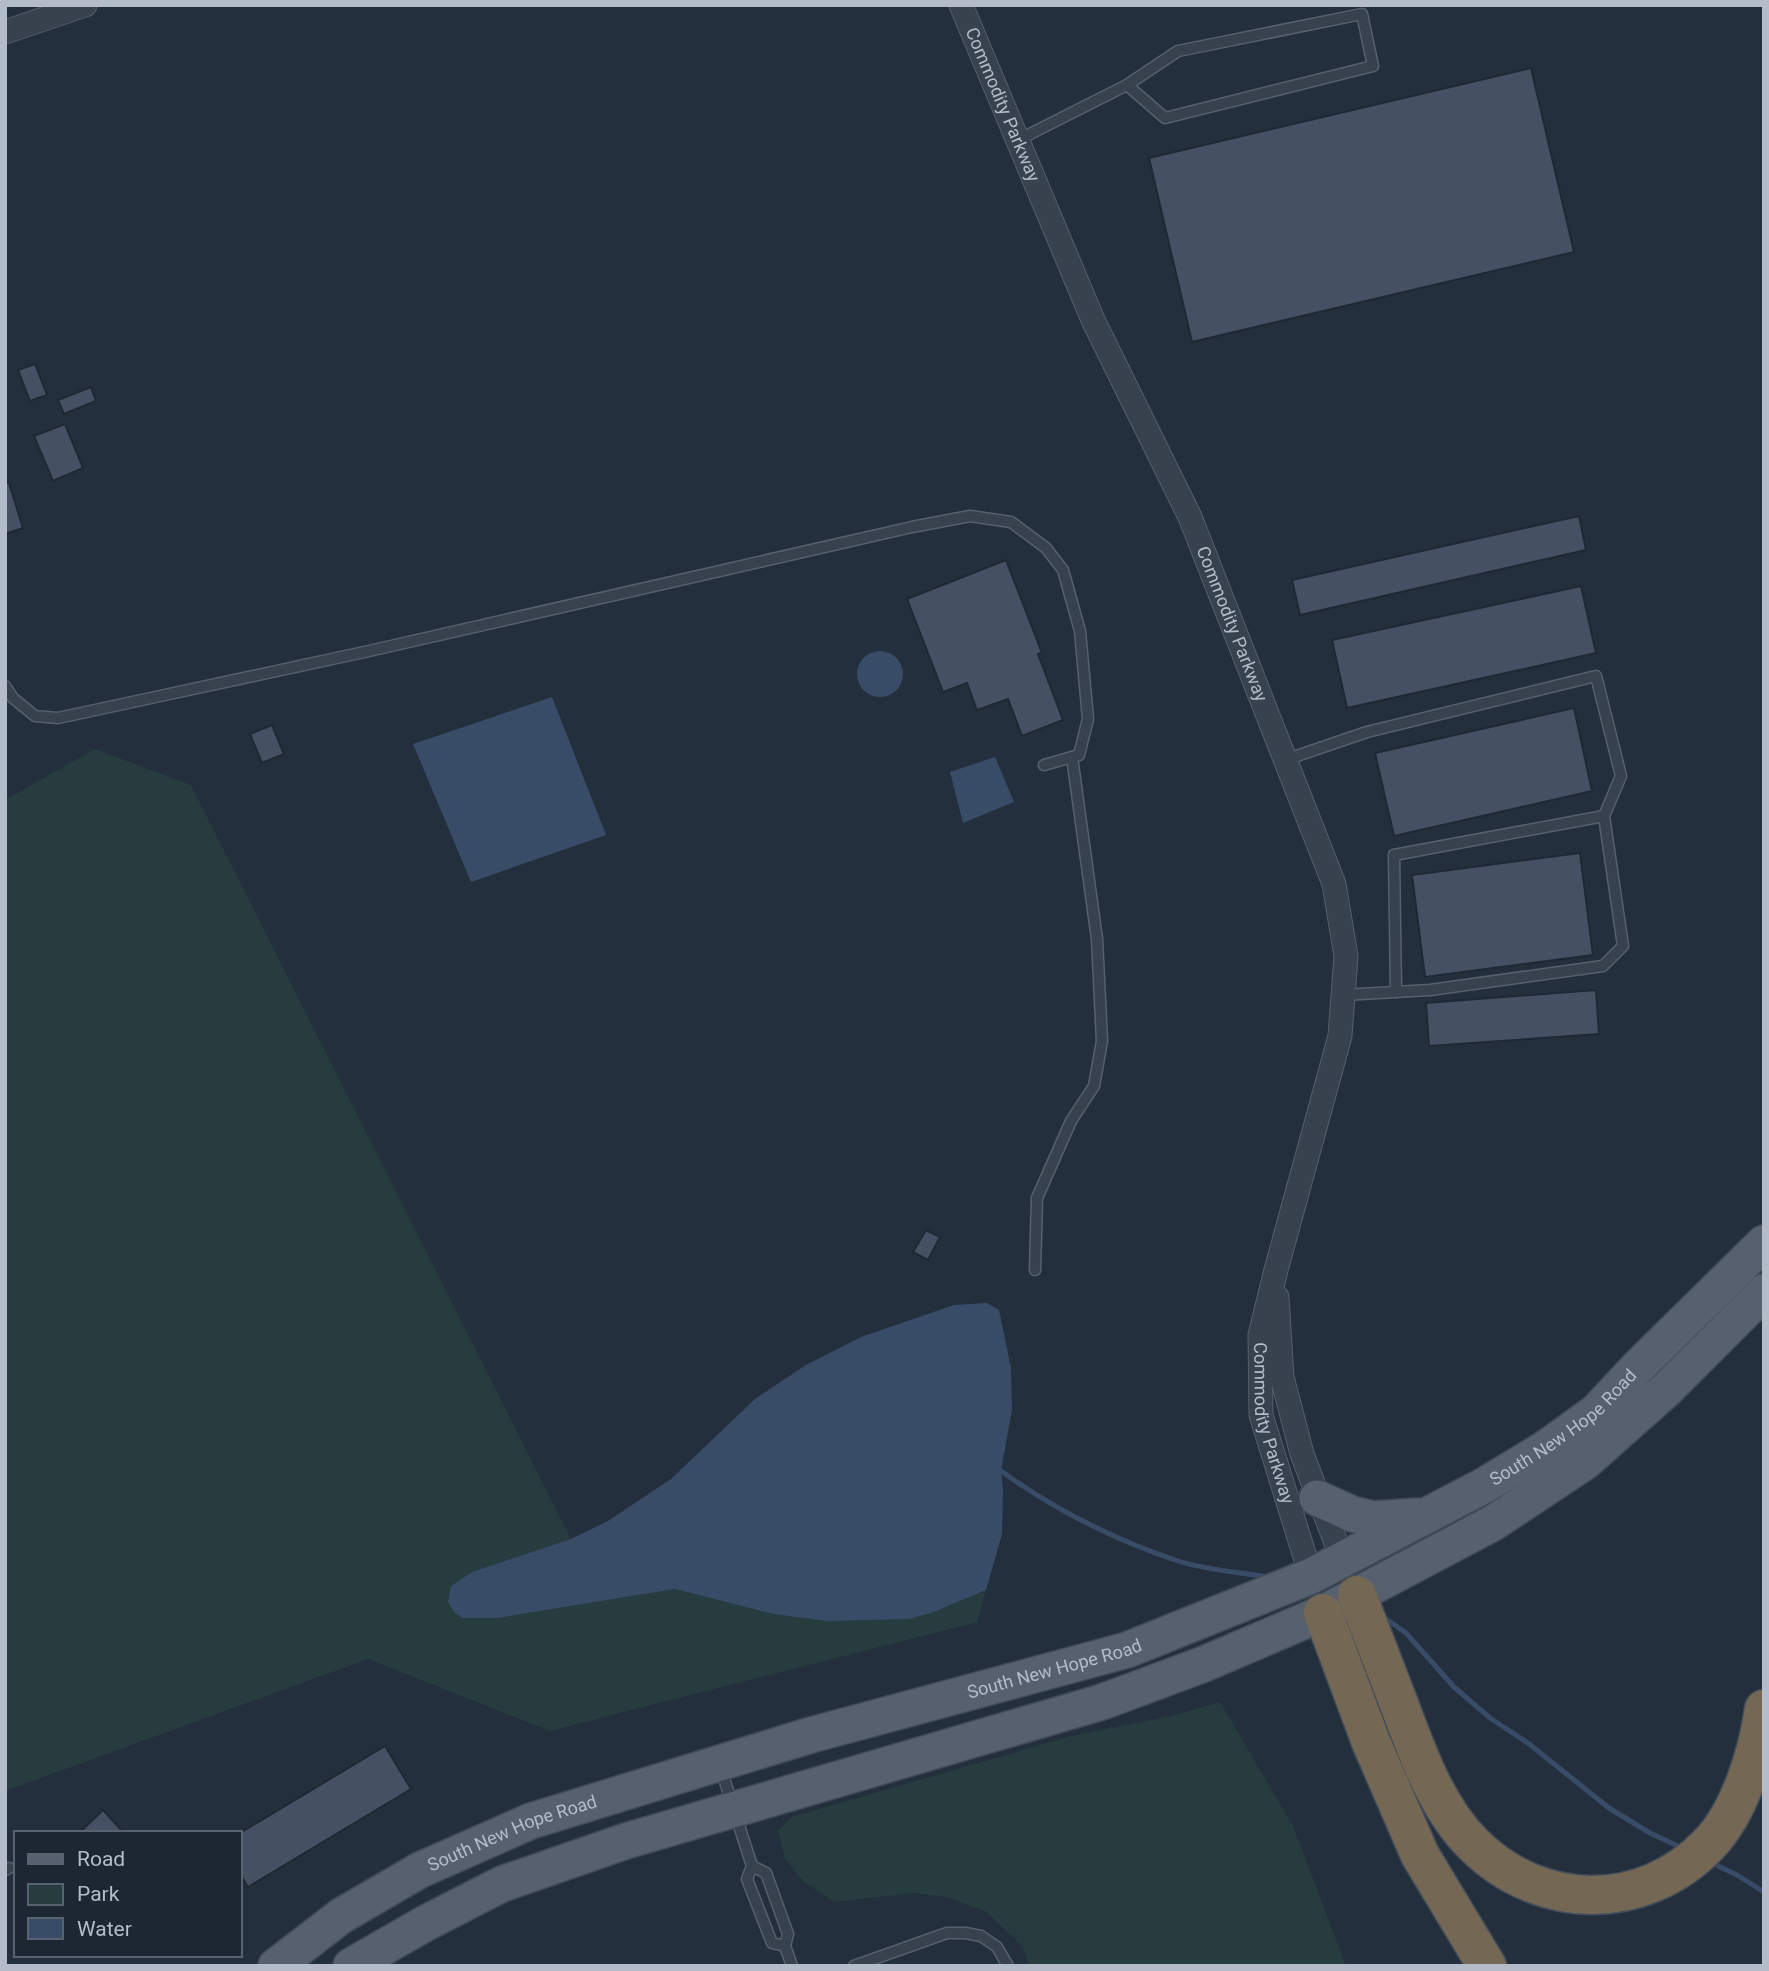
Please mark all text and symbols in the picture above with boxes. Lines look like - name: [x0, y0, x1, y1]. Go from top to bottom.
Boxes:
- street label: Commodity Parkway: [962, 24, 1045, 185]
- street label: Commodity Parkway: [1192, 543, 1273, 705]
- street label: Commodity Parkway: [1250, 1342, 1299, 1507]
- street label: South New Hope Road: [1486, 1365, 1641, 1490]
- street label: South New Hope Road: [965, 1634, 1145, 1703]
- street label: South New Hope Road: [424, 1790, 599, 1875]
- legend: [14, 1831, 242, 1957]
- text: Road: [77, 1847, 125, 1871]
- text: Park: [77, 1882, 120, 1906]
- text: Water: [77, 1917, 132, 1941]

